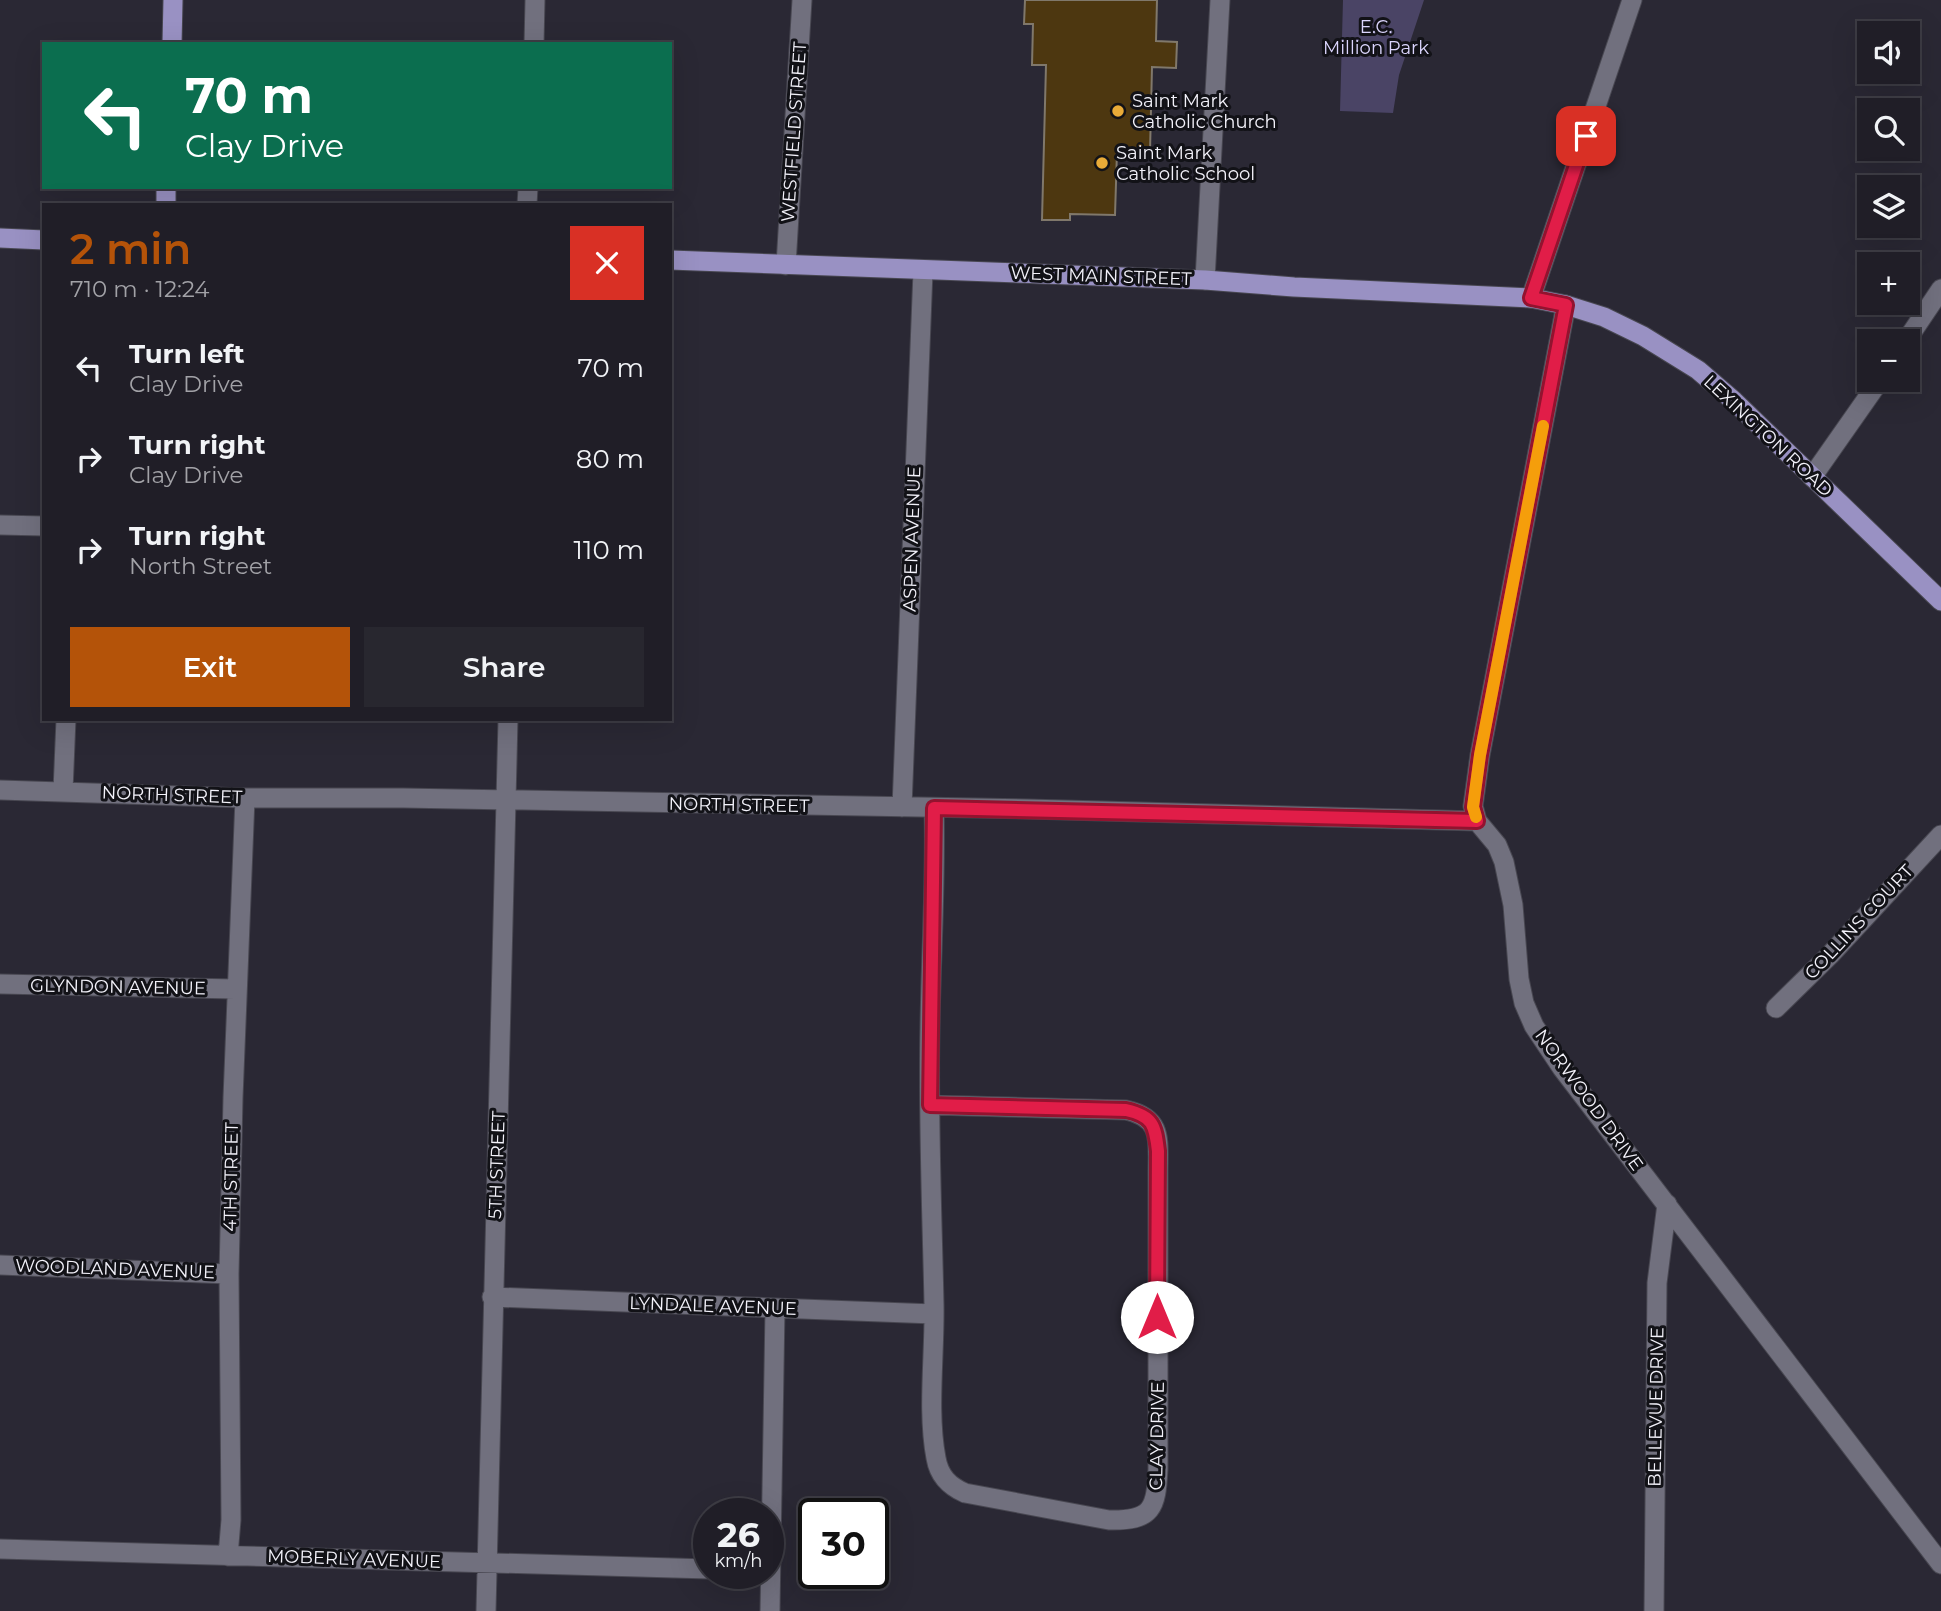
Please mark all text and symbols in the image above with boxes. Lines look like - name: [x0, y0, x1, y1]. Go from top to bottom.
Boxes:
- park label: E.C. Million Park: [1323, 16, 1429, 59]
- map controls: [1857, 21, 1920, 392]
- button: sound: [1857, 21, 1920, 84]
- street label: WESTFIELD STREET: [777, 40, 811, 223]
- text: 70 m: [185, 66, 313, 125]
- icon: left: [70, 70, 161, 161]
- place label: Saint Mark Catholic Church: [1132, 90, 1277, 133]
- button: search: [1857, 98, 1920, 161]
- marker: Saint Mark Catholic Church: [1110, 103, 1126, 119]
- pin: [1556, 106, 1616, 166]
- icon: arrive: [1567, 117, 1605, 155]
- text: Clay Drive: [185, 126, 344, 165]
- place label: Saint Mark Catholic School: [1116, 142, 1255, 185]
- marker: Saint Mark Catholic School: [1094, 155, 1110, 171]
- button: layers: [1857, 175, 1920, 238]
- text: 2 min: [70, 223, 191, 275]
- button: close: [570, 226, 644, 300]
- button: +: [1857, 252, 1920, 315]
- street label: WEST MAIN STREET: [1010, 262, 1193, 290]
- text: 710 m · 12:24: [70, 275, 210, 303]
- button: −: [1857, 329, 1920, 392]
- text: Turn left: [129, 338, 245, 370]
- icon: left: [70, 349, 108, 387]
- text: 70 m: [578, 352, 644, 384]
- text: Clay Drive: [129, 370, 243, 398]
- street label: LEXINGTON ROAD: [1699, 371, 1837, 501]
- text: Turn right: [129, 429, 265, 461]
- icon: right: [70, 440, 108, 478]
- text: 80 m: [576, 443, 644, 475]
- text: Clay Drive: [129, 461, 243, 489]
- street label: ASPEN AVENUE: [898, 466, 926, 612]
- text: Turn right: [129, 520, 265, 552]
- icon: right: [70, 531, 108, 569]
- text: 110 m: [574, 534, 644, 566]
- text: North Street: [129, 552, 272, 580]
- button: Exit: [70, 627, 350, 707]
- button: Share: [364, 627, 644, 707]
- street label: NORTH STREET: [101, 782, 243, 808]
- street label: NORTH STREET: [668, 793, 810, 817]
- street label: COLLINS COURT: [1800, 860, 1918, 984]
- street label: GLYNDON AVENUE: [30, 974, 206, 1000]
- street label: NORWOOD DRIVE: [1530, 1025, 1648, 1175]
- street label: 5TH STREET: [484, 1110, 510, 1220]
- street label: 4TH STREET: [219, 1121, 243, 1232]
- street label: WOODLAND AVENUE: [15, 1255, 215, 1283]
- position arrow: [1120, 1280, 1194, 1354]
- street label: LYNDALE AVENUE: [629, 1292, 797, 1320]
- street label: BELLEVUE DRIVE: [1644, 1327, 1668, 1487]
- street label: CLAY DRIVE: [1145, 1381, 1169, 1491]
- speed limit sign: 30: [798, 1498, 889, 1589]
- text: 26: [717, 1513, 760, 1556]
- street label: MOBERLY AVENUE: [267, 1545, 441, 1573]
- text: km/h: [714, 1550, 763, 1572]

